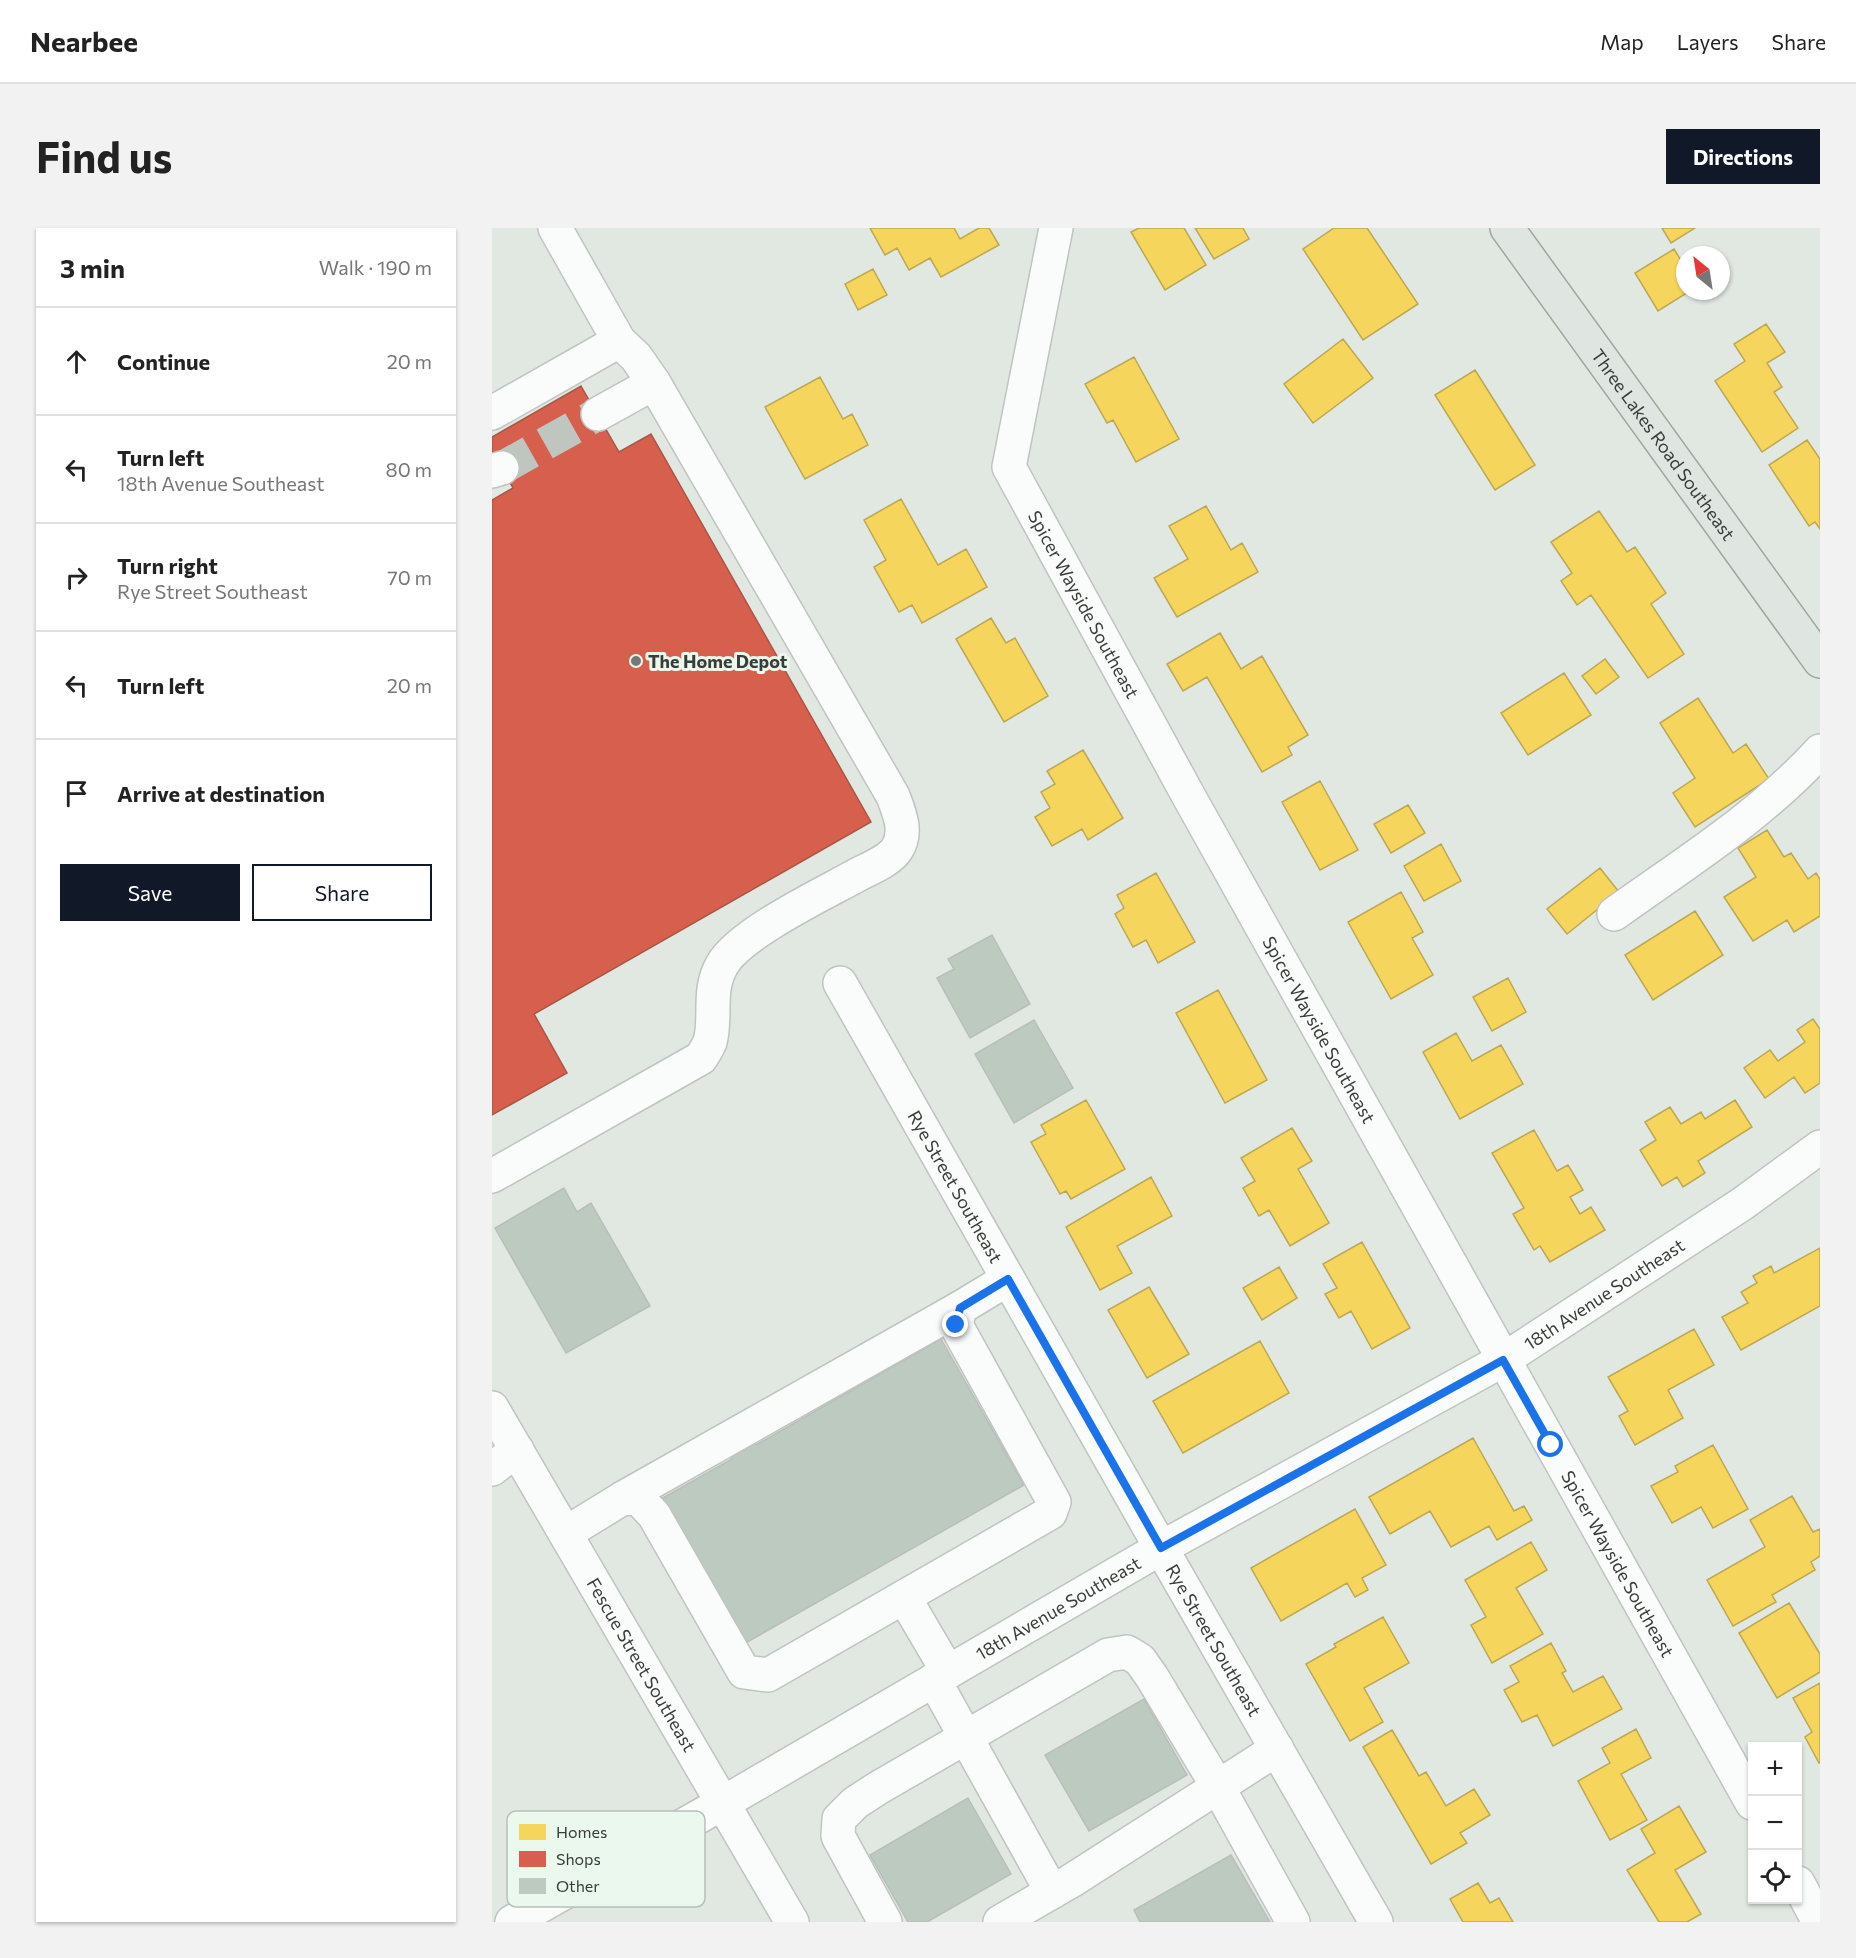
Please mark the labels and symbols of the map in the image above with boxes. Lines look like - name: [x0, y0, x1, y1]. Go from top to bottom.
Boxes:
- north arrow: [1676, 246, 1730, 300]
- street label: Three Lakes Road Southeast: [1587, 345, 1740, 544]
- street label: Spicer Wayside Southeast: [1024, 507, 1144, 702]
- place label: The Home Depot: [648, 650, 788, 672]
- marker: The Home Depot: [629, 654, 643, 668]
- street label: Spicer Wayside Southeast: [1258, 932, 1380, 1127]
- street label: Rye Street Southeast: [904, 1106, 1008, 1267]
- street label: 18th Avenue Southeast: [1520, 1234, 1688, 1354]
- route end: [942, 1311, 968, 1337]
- route start: [1537, 1431, 1563, 1457]
- street label: Spicer Wayside Southeast: [1557, 1466, 1679, 1661]
- street label: 18th Avenue Southeast: [972, 1551, 1144, 1664]
- street label: Rye Street Southeast: [1162, 1560, 1266, 1720]
- street label: Fescue Street Southeast: [582, 1574, 701, 1755]
- legend: [507, 1811, 705, 1907]
- text: Homes: [556, 1822, 607, 1841]
- text: Shops: [556, 1849, 601, 1868]
- text: Other: [556, 1876, 600, 1895]

